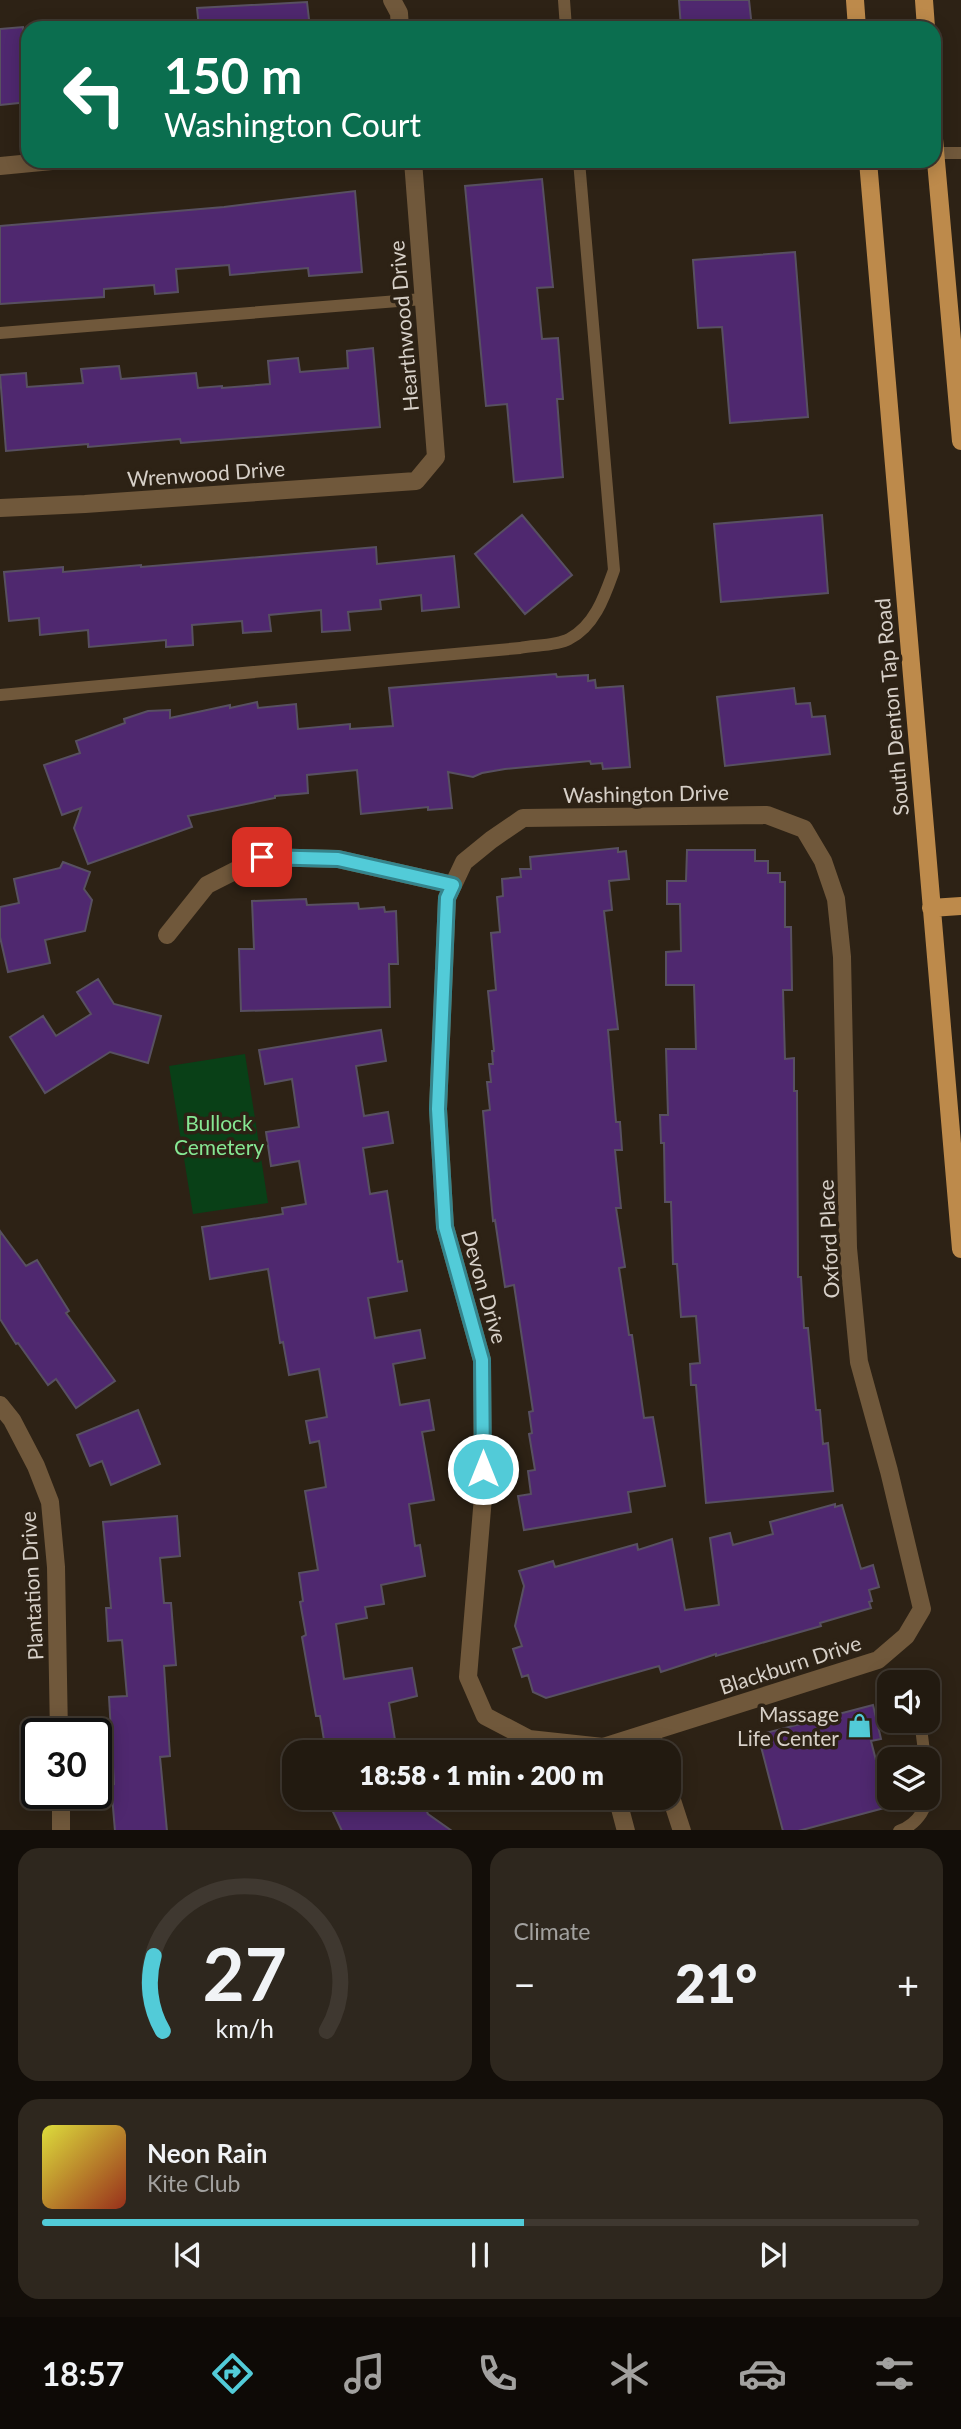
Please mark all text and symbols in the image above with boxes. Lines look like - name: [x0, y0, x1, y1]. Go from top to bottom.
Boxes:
- text: 150 m: [164, 46, 302, 104]
- icon: left: [49, 49, 140, 140]
- text: Washington Court: [164, 105, 421, 144]
- street label: Hearthwood Drive: [383, 240, 423, 412]
- street label: Wrenwood Drive: [126, 455, 286, 491]
- street label: South Denton Tap Road: [869, 597, 913, 817]
- street label: Washington Drive: [563, 779, 729, 807]
- pin: [232, 827, 292, 887]
- icon: arrive: [243, 838, 281, 876]
- park label: Bullock Cemetery: [174, 1110, 264, 1159]
- street label: Oxford Place: [812, 1179, 844, 1299]
- street label: Devon Drive: [457, 1228, 513, 1346]
- position arrow: [446, 1432, 520, 1506]
- street label: Plantation Drive: [15, 1511, 47, 1661]
- street label: Blackburn Drive: [716, 1629, 864, 1699]
- map controls: [877, 1670, 940, 1810]
- button: sound: [877, 1670, 940, 1733]
- place label: Massage Life Center: [737, 1701, 839, 1750]
- shop icon: Massage Life Center: [845, 1711, 873, 1739]
- speed limit sign: 30: [21, 1718, 112, 1809]
- button: layers: [877, 1747, 940, 1810]
- text: 18:58 · 1 min · 200 m: [359, 1759, 604, 1791]
- text: Climate: [514, 1917, 590, 1945]
- text: 27: [203, 1929, 287, 2017]
- text: 21°: [675, 1952, 757, 2014]
- text: −: [514, 1961, 536, 2007]
- text: +: [897, 1961, 919, 2007]
- text: km/h: [215, 2012, 274, 2042]
- text: Neon Rain: [147, 2137, 267, 2169]
- text: Kite Club: [147, 2169, 240, 2197]
- icon: previous: [169, 2236, 207, 2274]
- icon: pause: [461, 2236, 499, 2274]
- icon: next: [754, 2236, 792, 2274]
- icon: directions: [208, 2349, 257, 2398]
- icon: music: [340, 2349, 389, 2398]
- icon: phone: [473, 2349, 522, 2398]
- icon: climate: [605, 2349, 654, 2398]
- icon: car: [738, 2349, 787, 2398]
- icon: filters: [870, 2349, 919, 2398]
- text: 18:57: [42, 2354, 124, 2393]

